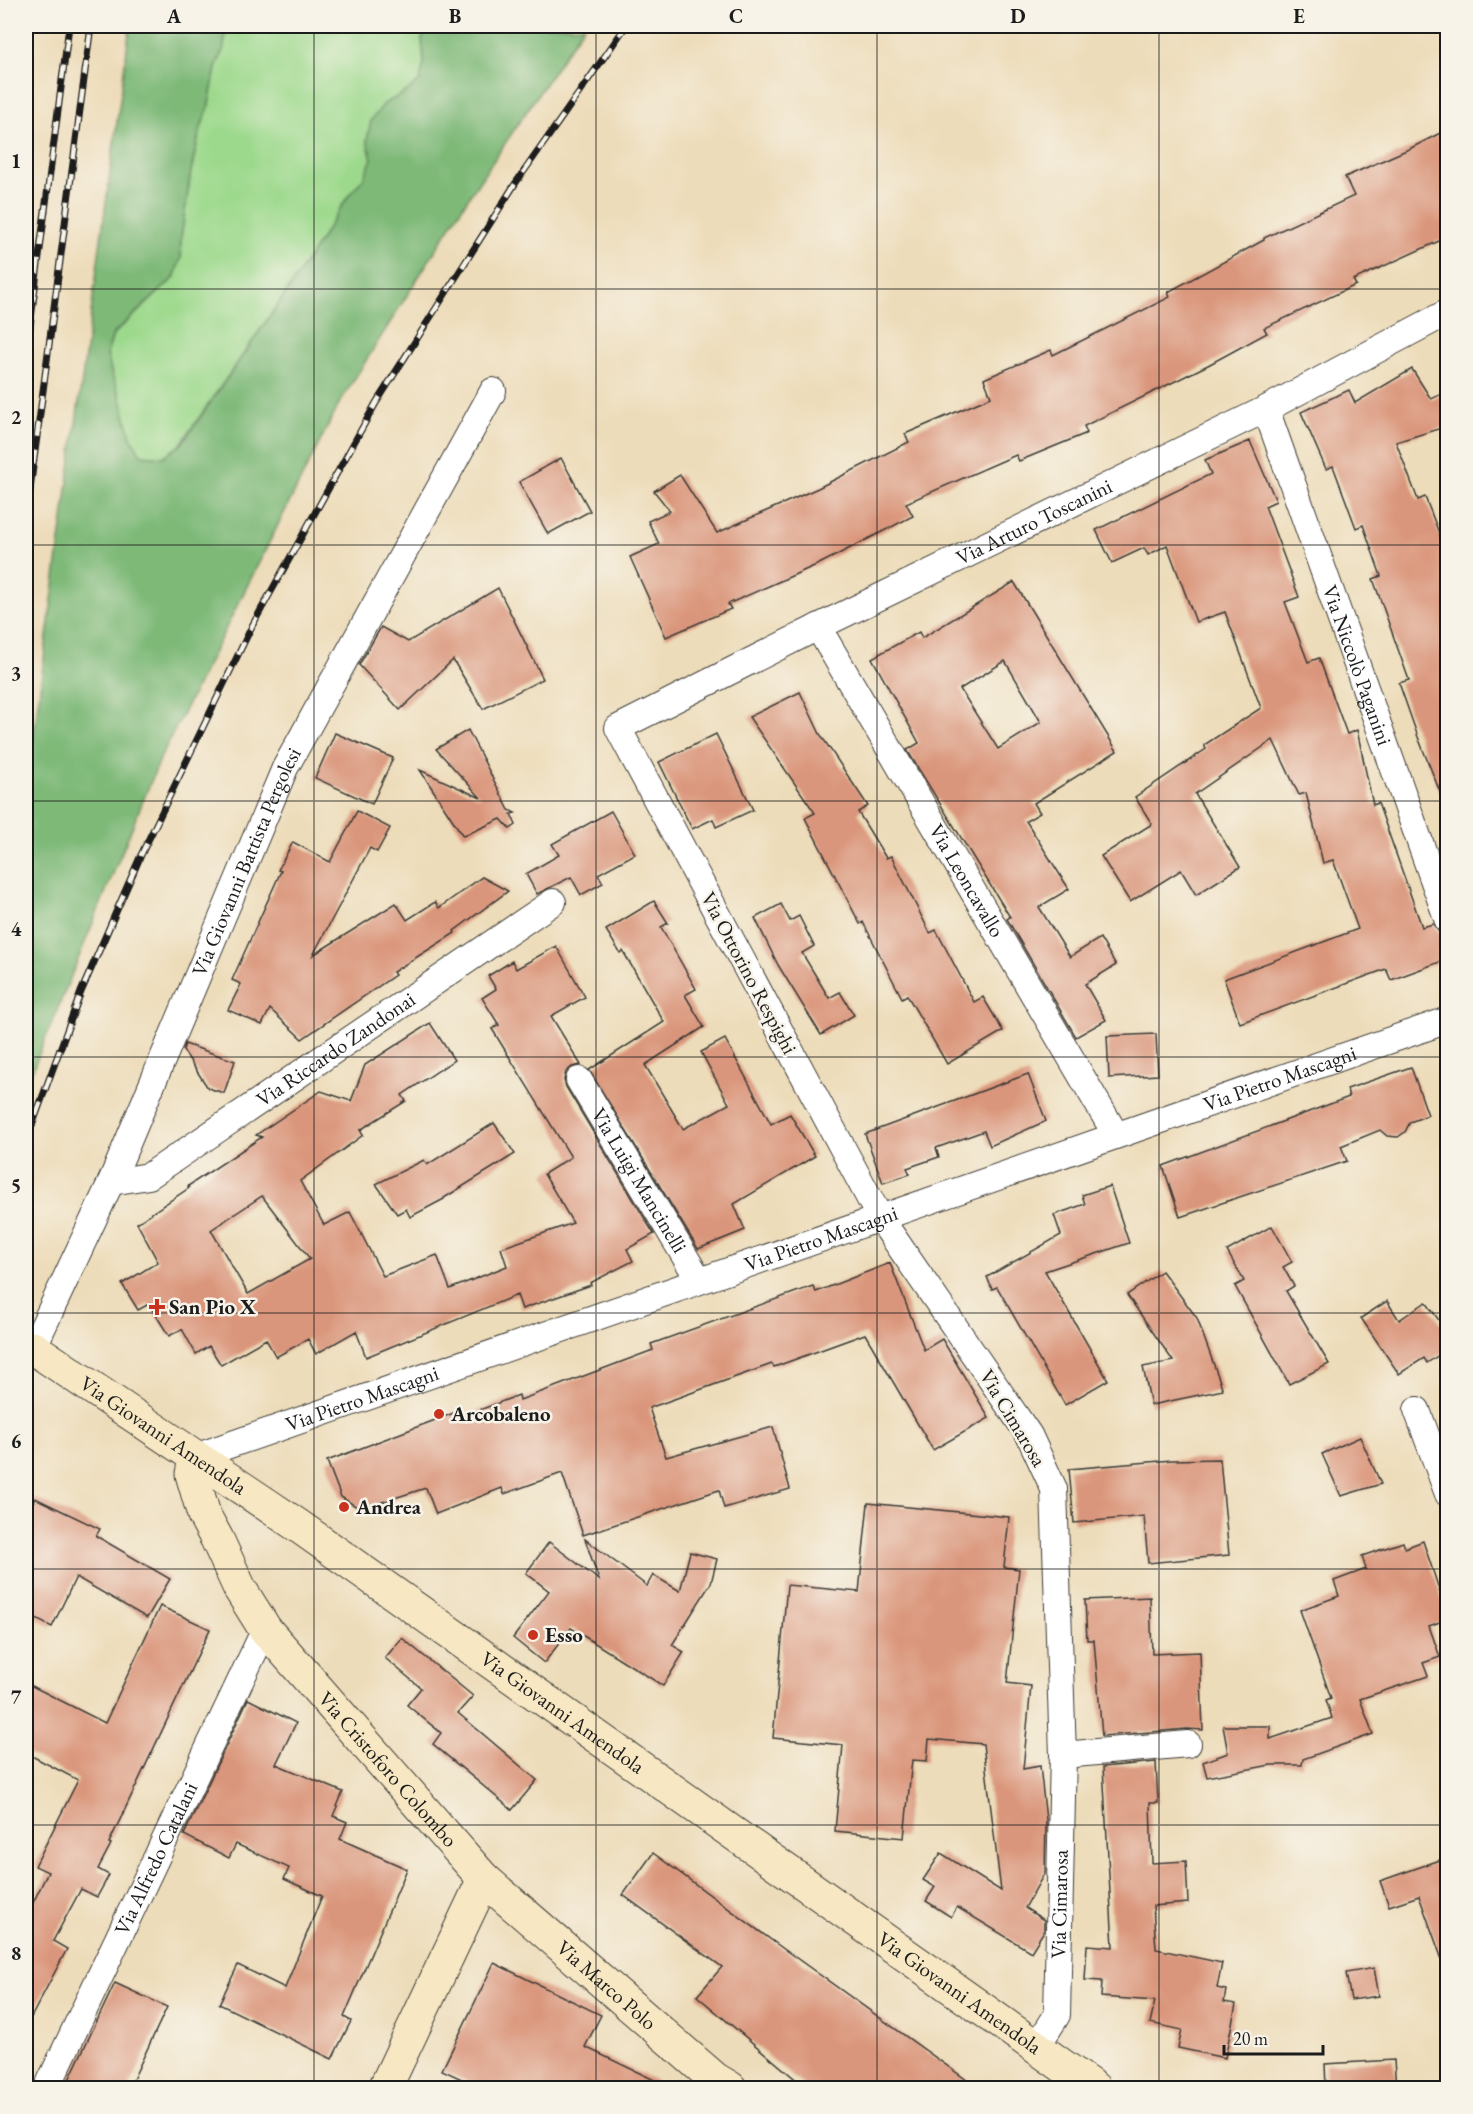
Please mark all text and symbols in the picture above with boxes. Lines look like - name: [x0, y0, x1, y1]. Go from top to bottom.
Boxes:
- text: A: [166, 3, 182, 29]
- text: B: [449, 3, 461, 29]
- text: C: [729, 3, 743, 29]
- text: D: [1010, 3, 1026, 29]
- text: E: [1293, 3, 1305, 29]
- text: 1: [11, 148, 21, 174]
- text: 2: [11, 404, 22, 430]
- street label: Via Arturo Toscanini: [951, 472, 1116, 571]
- street label: Via Niccolò Paganini: [1317, 581, 1398, 749]
- text: 3: [11, 660, 21, 686]
- street label: Via Giovanni Battista Pergolesi: [185, 742, 307, 980]
- street label: Via Leoncavallo: [923, 819, 1011, 942]
- street label: Via Ottorino Respighi: [695, 887, 804, 1059]
- text: 4: [11, 916, 22, 942]
- street label: Via Riccardo Zandonai: [251, 985, 420, 1113]
- street label: Via Pietro Mascagni: [1200, 1039, 1360, 1117]
- street label: Via Luigi Mancinelli: [586, 1103, 694, 1258]
- text: 5: [11, 1172, 21, 1198]
- street label: Via Pietro Mascagni: [741, 1199, 901, 1277]
- place label: San Pio X: [169, 1293, 256, 1320]
- marker: San Pio X: [150, 1300, 164, 1314]
- street label: Via Pietro Mascagni: [282, 1359, 442, 1437]
- street label: Via Cimarosa: [974, 1364, 1053, 1472]
- street label: Via Giovanni Amendola: [75, 1369, 253, 1501]
- place label: Arcobaleno: [450, 1400, 551, 1427]
- marker: Arcobaleno: [432, 1407, 446, 1421]
- text: 6: [11, 1428, 22, 1454]
- place label: Andrea: [355, 1493, 422, 1520]
- marker: Andrea: [337, 1500, 351, 1514]
- place label: Esso: [545, 1621, 583, 1648]
- marker: Esso: [526, 1628, 540, 1642]
- street label: Via Giovanni Amendola: [475, 1645, 651, 1780]
- text: 7: [11, 1684, 22, 1710]
- street label: Via Cristoforo Colombo: [313, 1685, 464, 1853]
- street label: Via Alfredo Catalani: [108, 1778, 203, 1939]
- street label: Via Cimarosa: [1044, 1849, 1074, 1959]
- street label: Via Giovanni Amendola: [872, 1925, 1048, 2060]
- street label: Via Marco Polo: [551, 1934, 663, 2036]
- text: 8: [11, 1940, 21, 1966]
- scale bar: [1224, 2018, 1323, 2056]
- text: 20 m: [1233, 2027, 1268, 2050]

